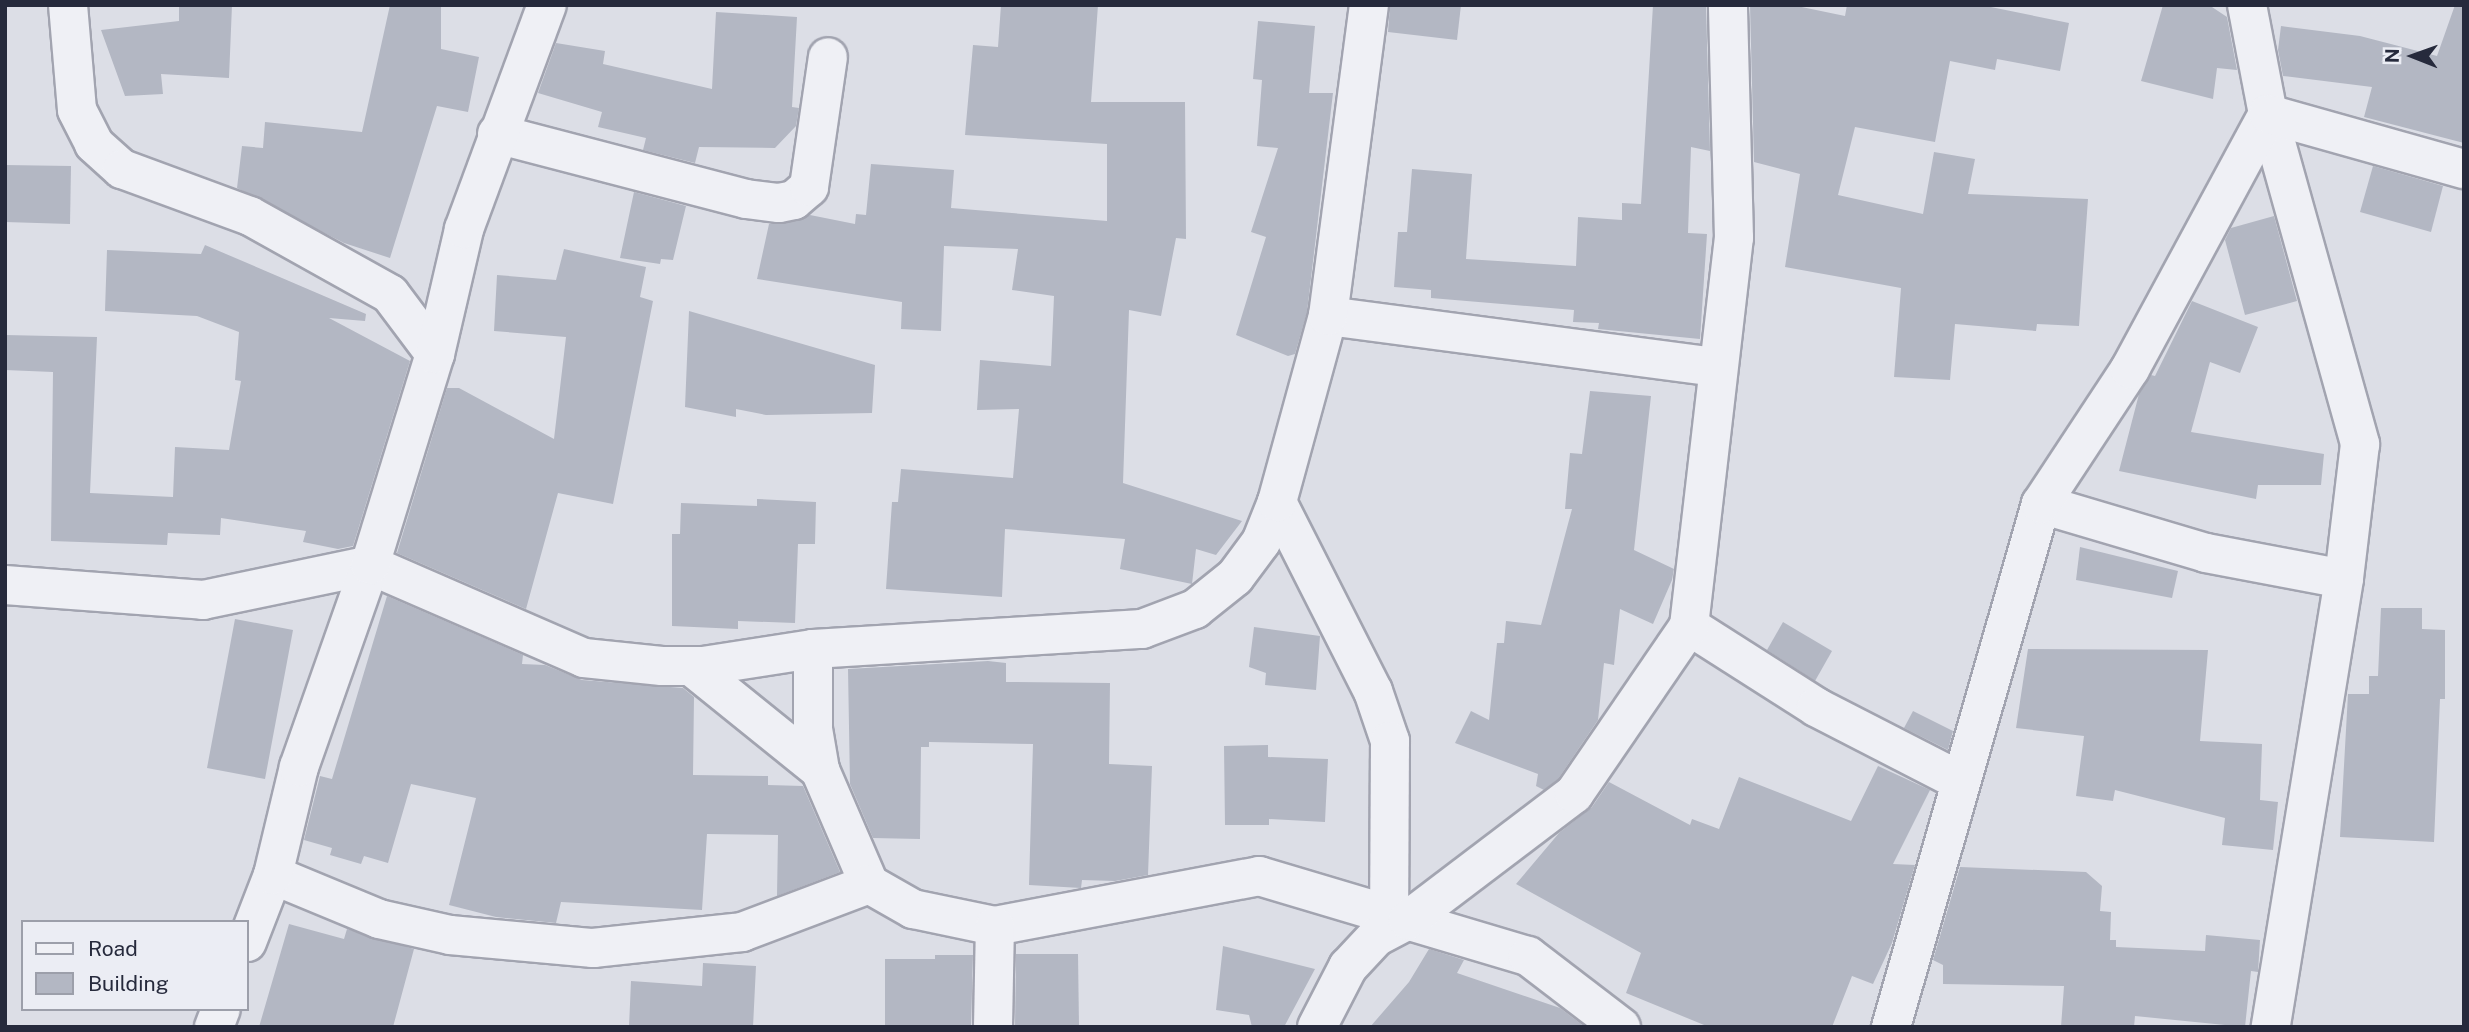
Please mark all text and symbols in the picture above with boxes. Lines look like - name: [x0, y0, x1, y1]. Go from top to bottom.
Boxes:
- north arrow: [2378, 21, 2448, 91]
- text: N: [2381, 48, 2403, 63]
- legend: [21, 920, 248, 1011]
- text: Road: [88, 936, 138, 961]
- text: Building: [88, 971, 169, 996]

